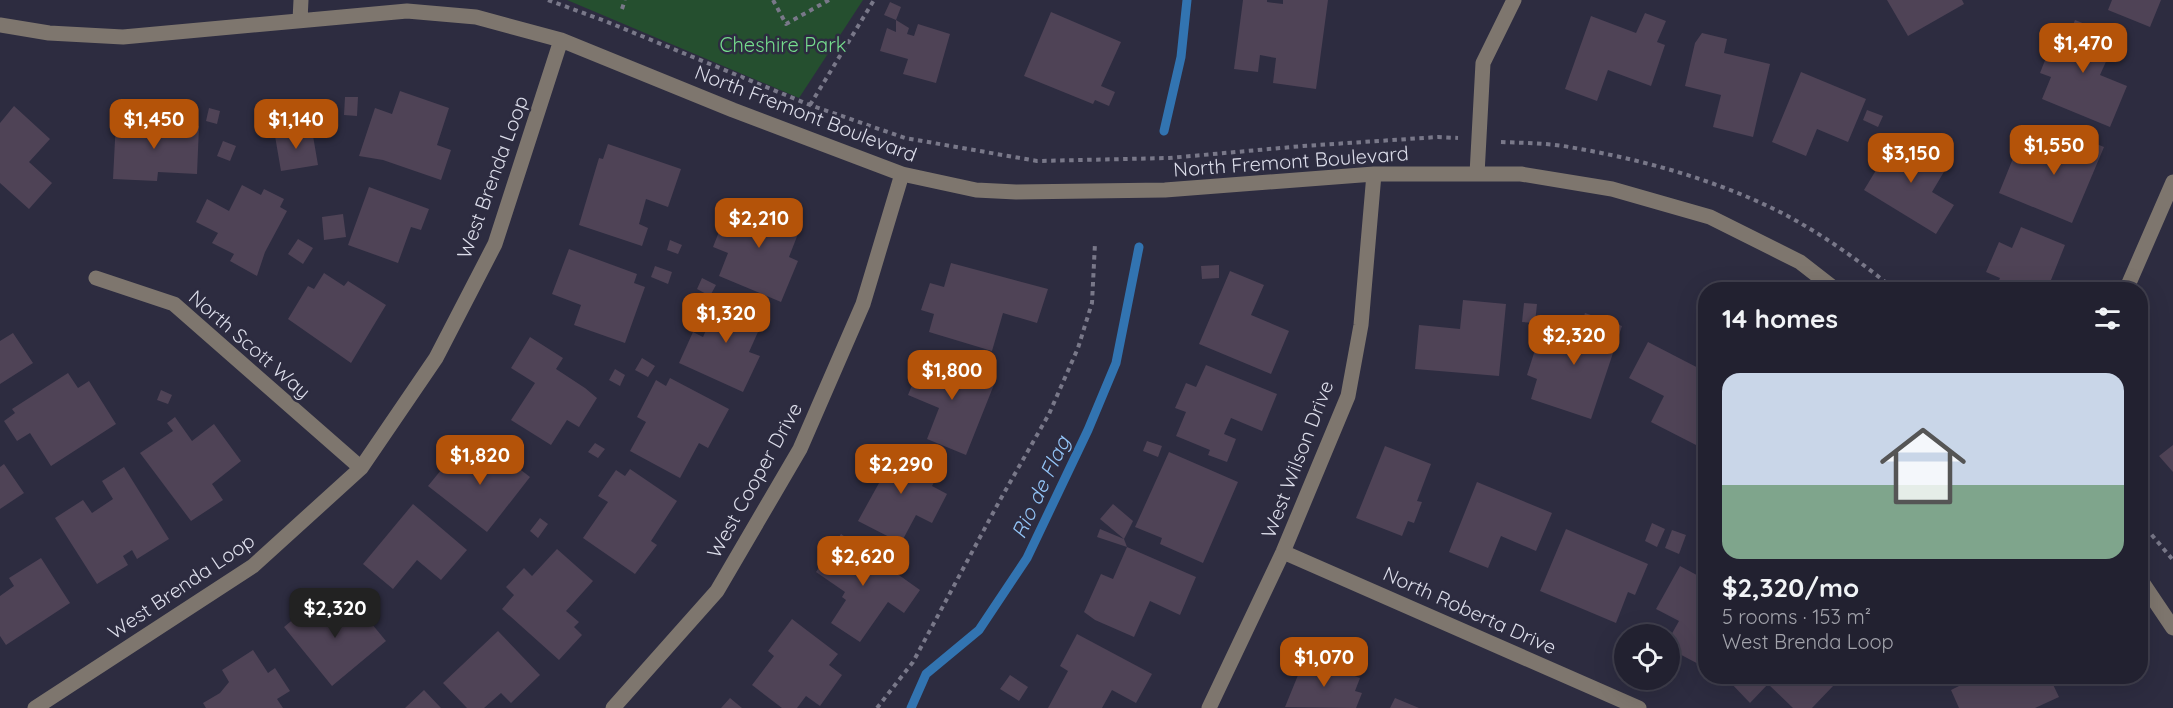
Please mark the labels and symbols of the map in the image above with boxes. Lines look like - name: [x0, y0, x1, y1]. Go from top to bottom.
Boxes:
- pin: $1,470: [2034, 23, 2132, 74]
- park label: Cheshire Park: [719, 32, 847, 57]
- street label: North Fremont Boulevard: [691, 59, 921, 167]
- street label: West Brenda Loop: [451, 92, 533, 262]
- pin: $1,450: [105, 99, 203, 150]
- pin: $1,140: [247, 99, 345, 150]
- pin: $1,550: [2005, 125, 2103, 176]
- pin: $3,150: [1862, 133, 1960, 184]
- street label: North Fremont Boulevard: [1172, 140, 1410, 182]
- pin: $2,210: [710, 198, 808, 249]
- street label: North Scott Way: [184, 284, 316, 404]
- pin: $1,320: [677, 293, 775, 344]
- pin: $2,320: [1525, 315, 1623, 366]
- pin: $1,800: [903, 350, 1001, 401]
- street label: West Wilson Drive: [1255, 377, 1339, 541]
- street label: West Cooper Drive: [701, 398, 807, 562]
- water label: Rio de Flag: [1005, 430, 1076, 542]
- pin: $1,820: [431, 435, 529, 486]
- pin: $2,290: [852, 444, 950, 495]
- street label: West Brenda Loop: [103, 528, 259, 644]
- pin: $2,620: [814, 536, 912, 587]
- street label: North Roberta Drive: [1380, 561, 1560, 659]
- pin: $2,320: [286, 588, 384, 639]
- pin: $1,070: [1275, 637, 1373, 688]

